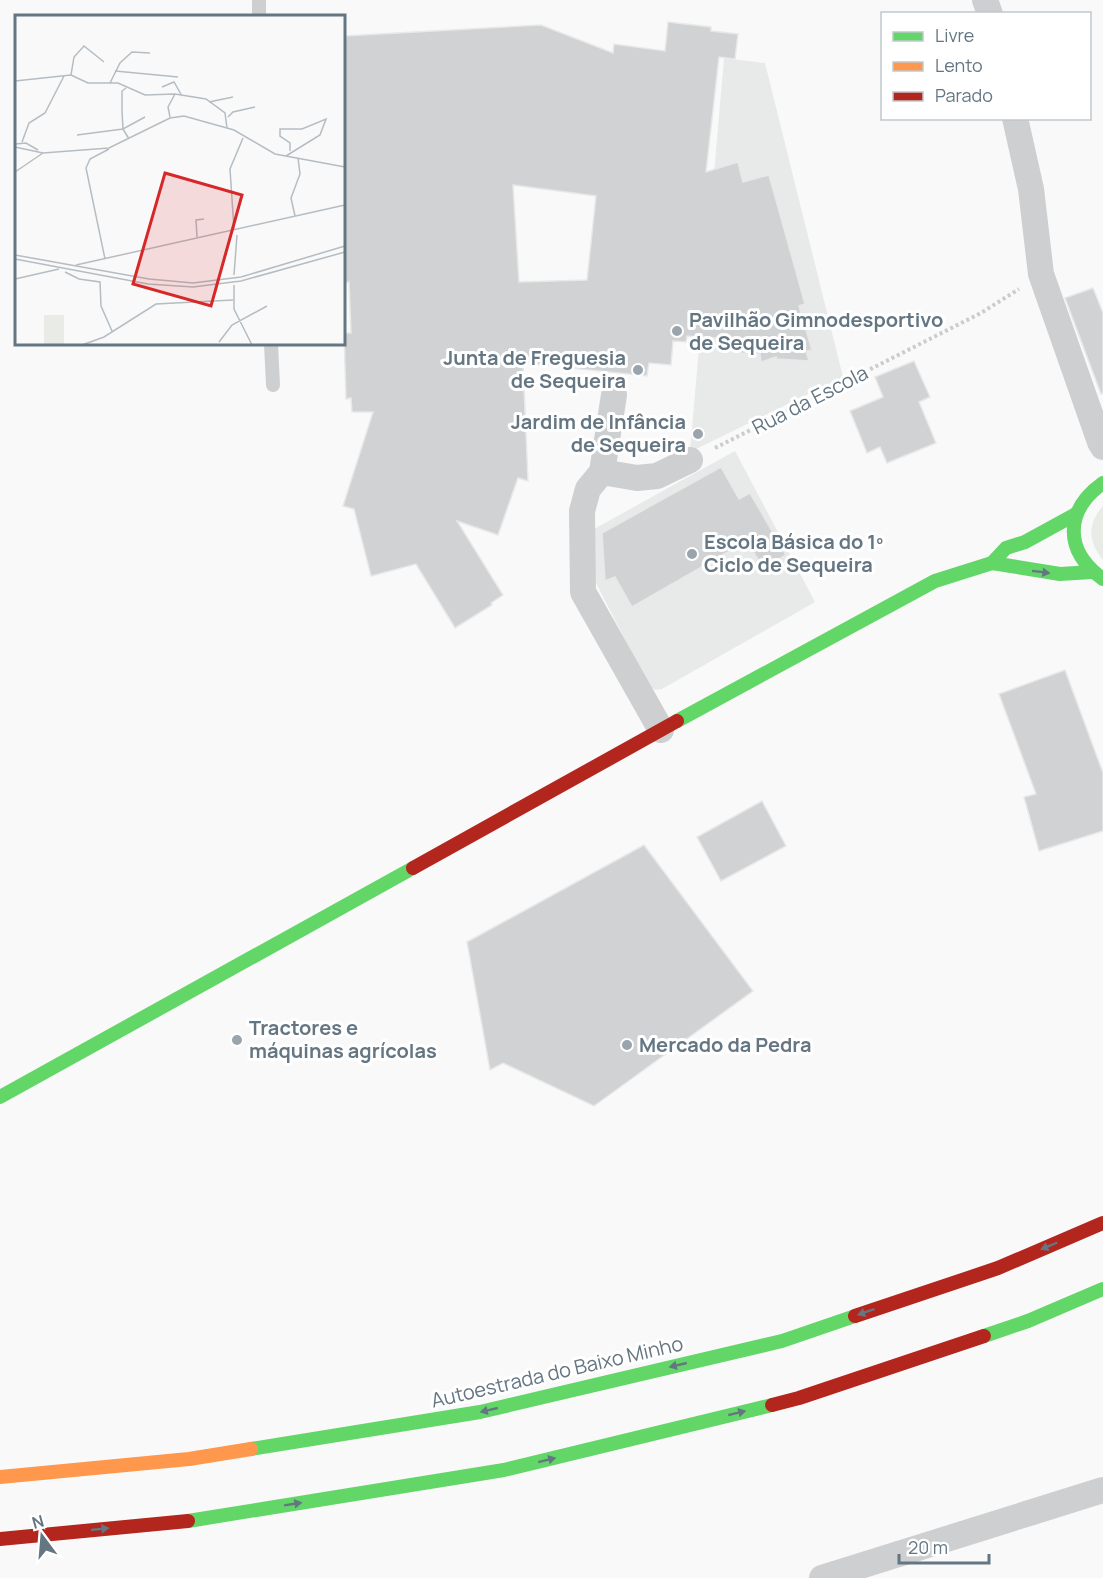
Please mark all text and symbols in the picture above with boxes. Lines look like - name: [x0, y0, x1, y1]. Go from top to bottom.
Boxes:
- legend: [881, 12, 1091, 120]
- inset map: [15, 15, 345, 345]
- text: Livre: [935, 23, 974, 47]
- text: Lento: [935, 53, 983, 77]
- text: Parado: [935, 83, 993, 107]
- place label: Pavilhão Gimnodesportivo de Sequeira: [689, 306, 943, 356]
- marker: Pavilhão Gimnodesportivo de Sequeira: [670, 324, 684, 338]
- place label: Junta de Freguesia de Sequeira: [443, 344, 626, 394]
- street label: Rua da Escola: [747, 359, 872, 440]
- marker: Junta de Freguesia de Sequeira: [631, 363, 645, 377]
- place label: Jardim de Infância de Sequeira: [511, 408, 686, 458]
- marker: Jardim de Infância de Sequeira: [691, 427, 705, 441]
- place label: Escola Básica do 1º Ciclo de Sequeira: [704, 528, 883, 578]
- marker: Escola Básica do 1º Ciclo de Sequeira: [685, 547, 699, 561]
- one-way arrow: [1032, 567, 1051, 576]
- place label: Tractores e máquinas agrícolas: [249, 1014, 437, 1064]
- place label: Mercado da Pedra: [639, 1031, 812, 1058]
- marker: Tractores e máquinas agrícolas: [230, 1033, 244, 1047]
- marker: Mercado da Pedra: [620, 1038, 634, 1052]
- one-way arrow: [1040, 1241, 1058, 1251]
- one-way arrow: [857, 1308, 875, 1318]
- street label: Autoestrada do Baixo Minho: [428, 1329, 686, 1414]
- one-way arrow: [668, 1361, 687, 1370]
- one-way arrow: [479, 1406, 498, 1415]
- one-way arrow: [727, 1408, 746, 1418]
- one-way arrow: [538, 1454, 557, 1464]
- one-way arrow: [284, 1500, 303, 1509]
- north arrow: [12, 1506, 72, 1566]
- text: N: [29, 1509, 46, 1534]
- one-way arrow: [91, 1524, 110, 1534]
- scale bar: [899, 1527, 989, 1565]
- text: 20 m: [908, 1535, 948, 1559]

